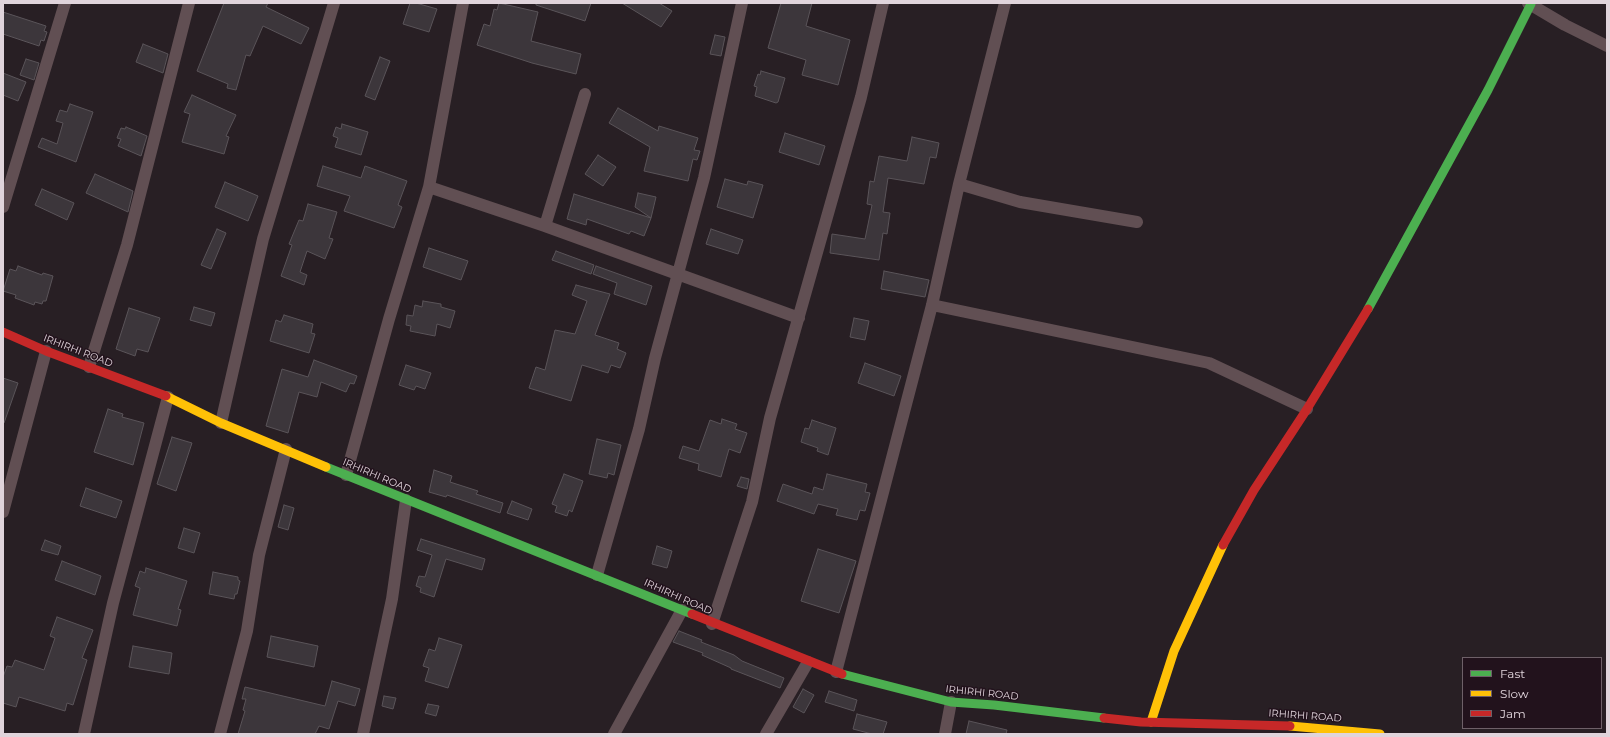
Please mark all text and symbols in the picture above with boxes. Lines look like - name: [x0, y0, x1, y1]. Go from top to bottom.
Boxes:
- street label: IRHIRHI ROAD: [42, 332, 114, 370]
- street label: IRHIRHI ROAD: [341, 456, 413, 496]
- street label: IRHIRHI ROAD: [642, 577, 714, 617]
- legend: [1462, 657, 1602, 729]
- text: Fast: [1500, 666, 1525, 681]
- street label: IRHIRHI ROAD: [945, 683, 1019, 703]
- text: Slow: [1500, 686, 1529, 701]
- text: Jam: [1500, 706, 1526, 721]
- street label: IRHIRHI ROAD: [1268, 707, 1342, 725]

